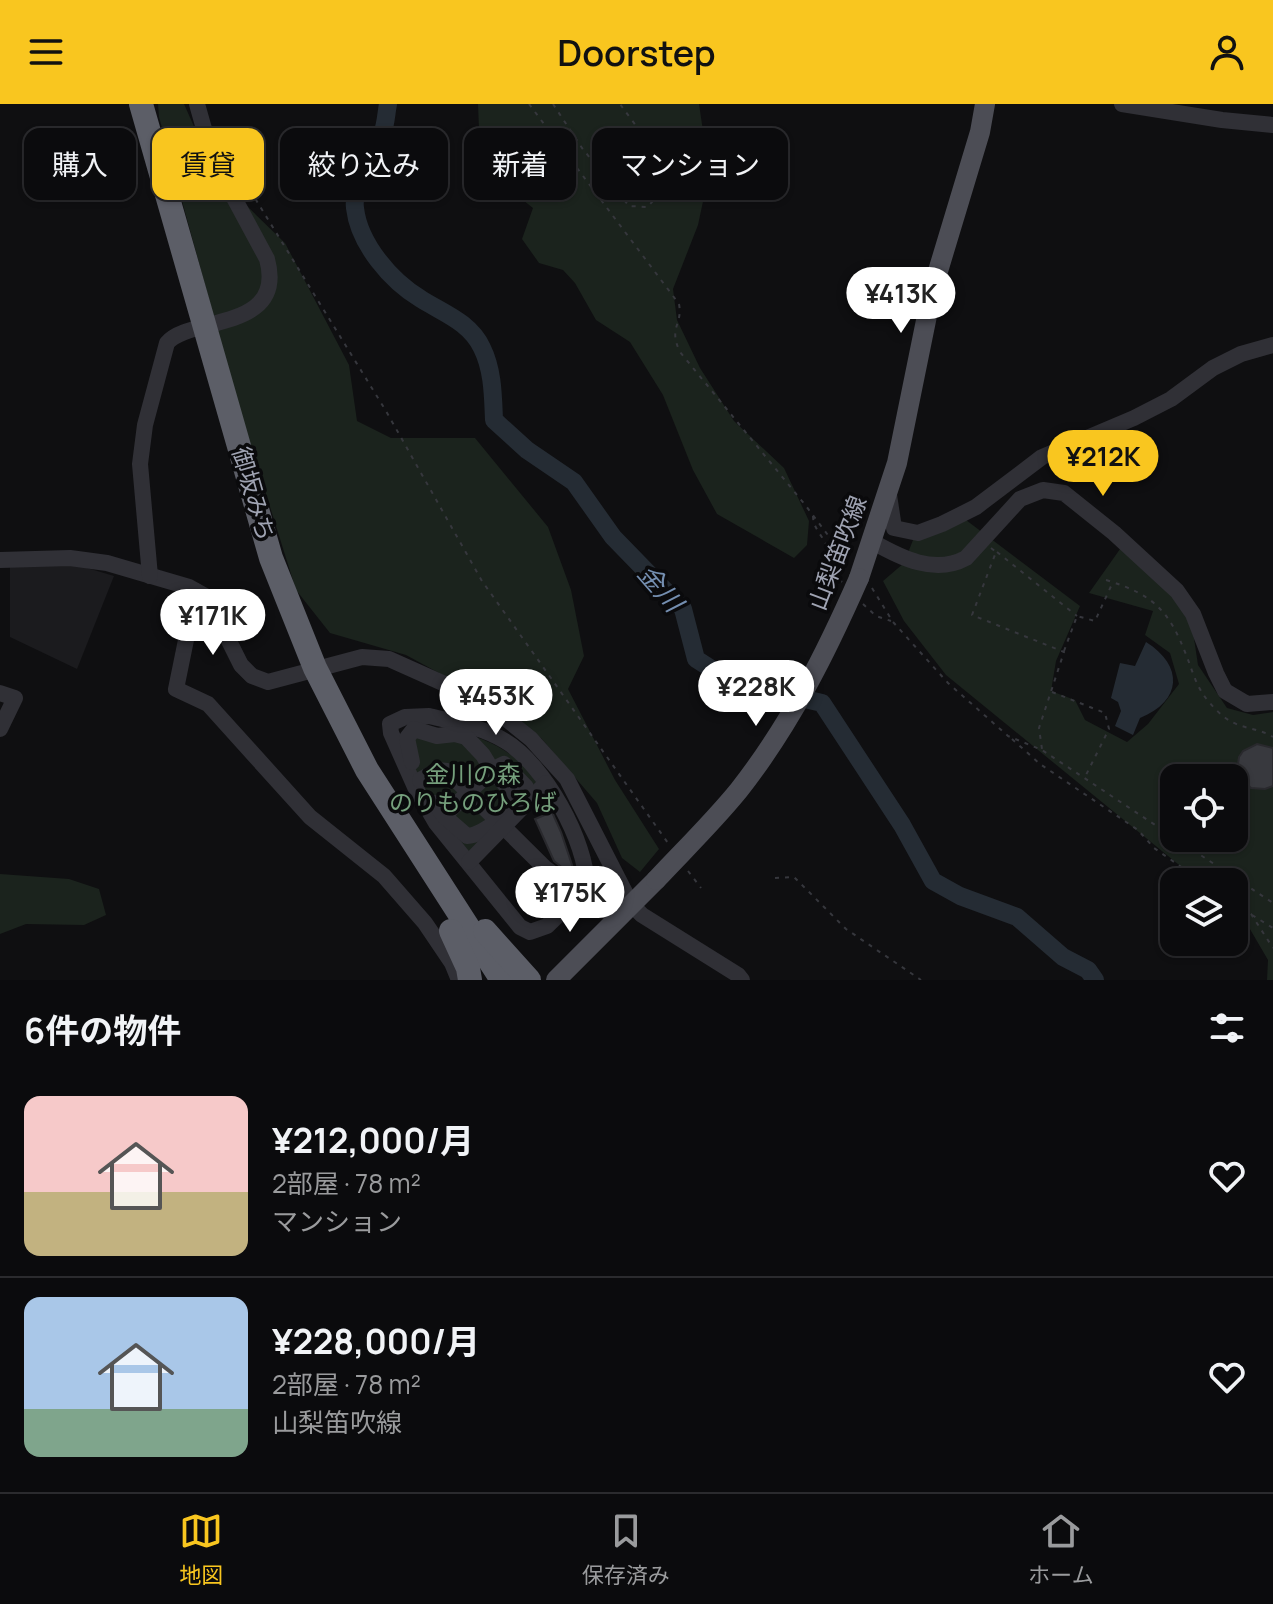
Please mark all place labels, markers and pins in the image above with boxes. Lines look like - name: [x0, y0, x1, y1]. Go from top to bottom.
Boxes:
- pin: ¥413K: [845, 267, 957, 335]
- pin: ¥212K: [1047, 430, 1159, 498]
- pin: ¥171K: [157, 589, 269, 657]
- pin: ¥228K: [700, 660, 812, 728]
- pin: ¥453K: [440, 669, 552, 737]
- pin: ¥175K: [514, 866, 626, 934]

